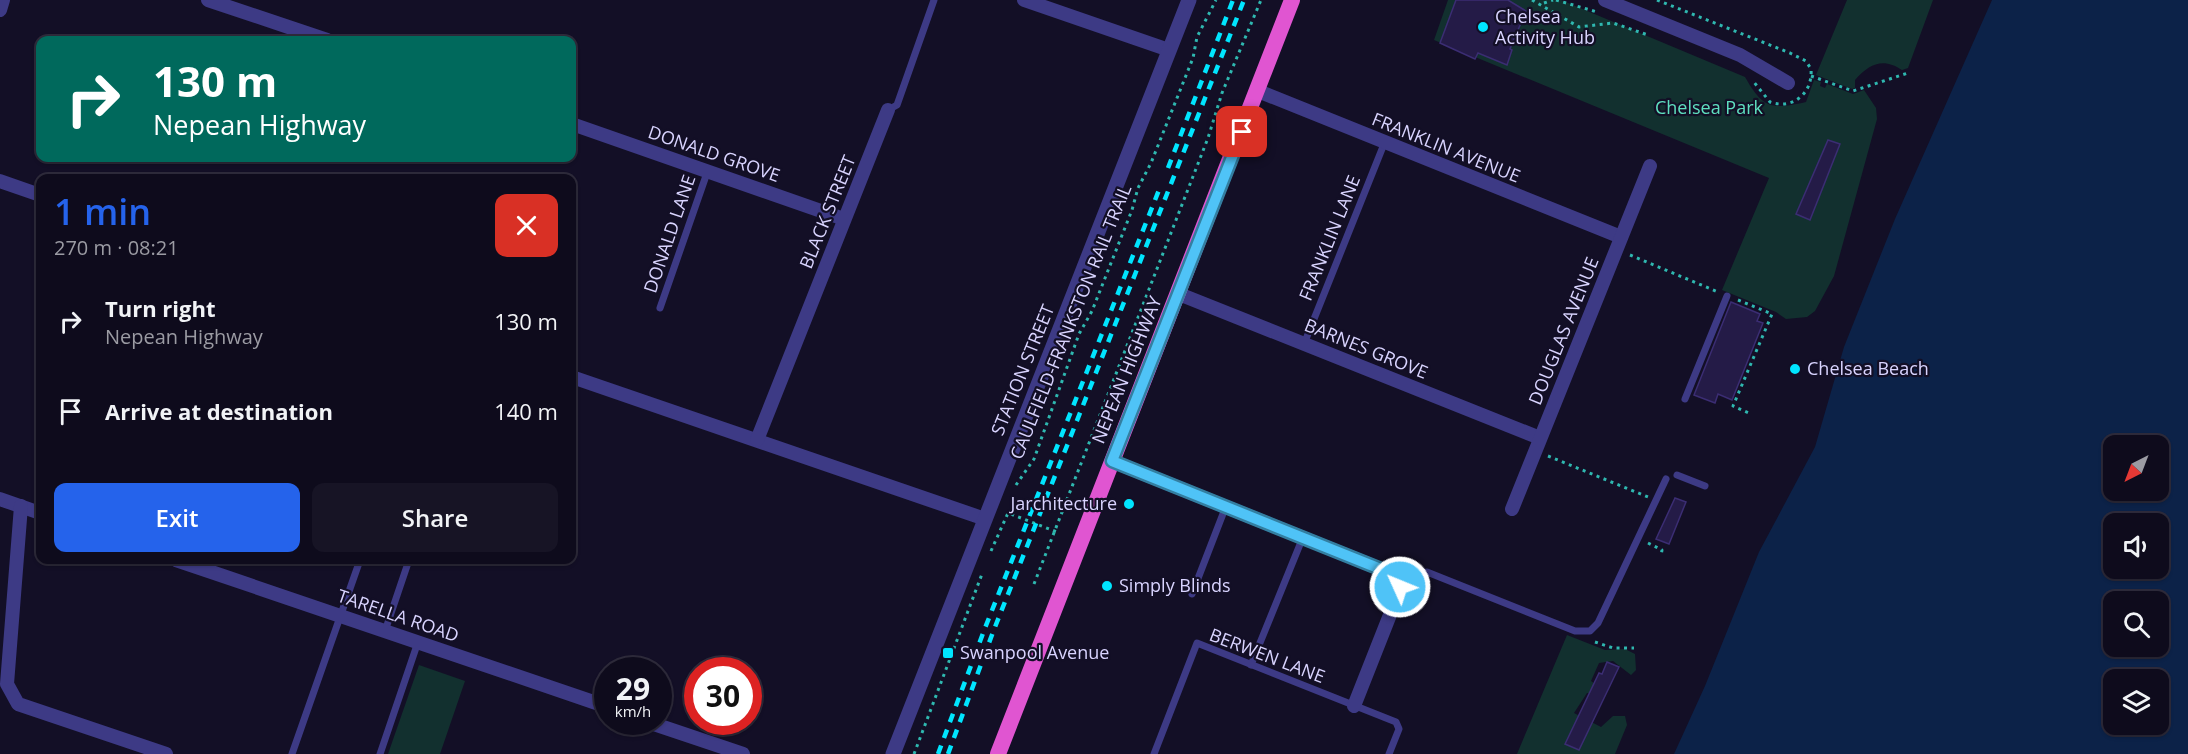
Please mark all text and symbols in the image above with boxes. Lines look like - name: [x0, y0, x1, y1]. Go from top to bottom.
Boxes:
- place label: Chelsea Activity Hub: [1495, 4, 1595, 49]
- marker: Chelsea Activity Hub: [1476, 20, 1490, 34]
- text: 130 m: [153, 52, 277, 109]
- icon: right: [54, 60, 132, 138]
- park label: Chelsea Park: [1655, 95, 1764, 119]
- text: Nepean Highway: [153, 106, 366, 143]
- pin: [1216, 106, 1267, 157]
- street label: FRANKLIN AVENUE: [1369, 106, 1524, 188]
- icon: arrive: [1225, 115, 1258, 148]
- street label: DONALD GROVE: [645, 119, 784, 187]
- street label: BLACK STREET: [793, 151, 861, 272]
- street label: DONALD LANE: [638, 171, 700, 296]
- street label: FRANKLIN LANE: [1293, 171, 1365, 304]
- street label: CAULFIELD-FRANKSTON RAIL TRAIL: [1004, 181, 1136, 463]
- text: 1 min: [54, 187, 151, 236]
- button: close: [495, 194, 558, 257]
- text: 270 m · 08:21: [54, 234, 179, 261]
- street label: DOUGLAS AVENUE: [1522, 253, 1604, 408]
- street label: NEPEAN HIGHWAY: [1086, 292, 1167, 447]
- text: Turn right: [105, 293, 216, 323]
- street label: STATION STREET: [985, 301, 1059, 439]
- icon: right: [54, 305, 87, 338]
- text: 130 m: [494, 306, 558, 336]
- street label: BARNES GROVE: [1301, 312, 1432, 384]
- text: Nepean Highway: [105, 323, 263, 350]
- place label: Chelsea Beach: [1807, 356, 1929, 380]
- marker: Chelsea Beach: [1788, 362, 1802, 376]
- icon: arrive: [54, 395, 87, 428]
- text: Arrive at destination: [105, 396, 333, 426]
- text: 140 m: [494, 396, 558, 426]
- north arrow: [2103, 435, 2169, 501]
- map controls: [2103, 435, 2169, 735]
- button: Exit: [54, 483, 300, 552]
- button: Share: [312, 483, 558, 552]
- place label: Jarchitecture: [1009, 491, 1117, 515]
- marker: Jarchitecture: [1122, 497, 1136, 511]
- button: sound: [2103, 513, 2169, 579]
- position arrow: [1368, 555, 1432, 619]
- place label: Simply Blinds: [1119, 573, 1231, 597]
- marker: Simply Blinds: [1100, 579, 1114, 593]
- street label: TARELLA ROAD: [334, 583, 462, 647]
- button: search: [2103, 591, 2169, 657]
- street label: BERWEN LANE: [1206, 622, 1329, 688]
- place label: Swanpool Avenue: [960, 640, 1109, 664]
- marker: Swanpool Avenue: [941, 646, 955, 660]
- speed limit sign: 30: [684, 657, 762, 735]
- text: 29: [616, 668, 650, 709]
- button: layers: [2103, 669, 2169, 735]
- text: km/h: [615, 701, 651, 721]

